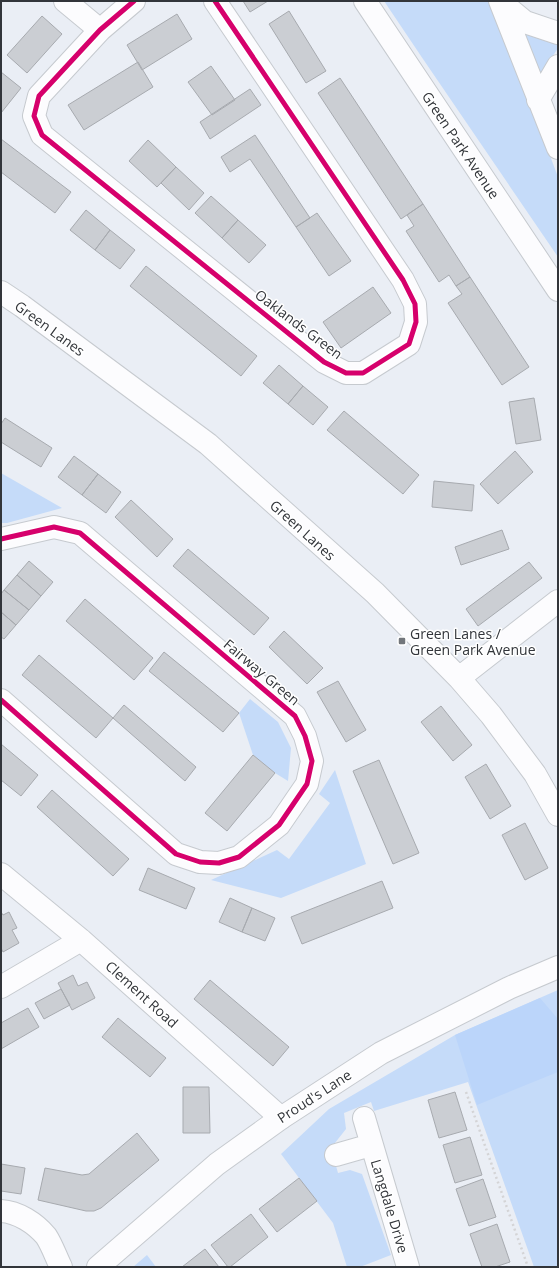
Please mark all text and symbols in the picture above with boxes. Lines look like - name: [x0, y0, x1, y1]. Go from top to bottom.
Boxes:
- street label: Green Park Avenue: [418, 88, 504, 202]
- street label: Oaklands Green: [251, 285, 347, 363]
- street label: Green Lanes: [11, 296, 89, 360]
- street label: Green Lanes: [266, 495, 340, 565]
- place label: Green Lanes / Green Park Avenue: [410, 624, 536, 659]
- street label: Fairway Green: [220, 635, 304, 709]
- marker: Green Lanes / Green Park Avenue: [397, 636, 407, 646]
- street label: Clement Road: [102, 956, 182, 1032]
- street label: Proud's Lane: [273, 1065, 355, 1127]
- street label: Langdale Drive: [367, 1157, 413, 1255]

